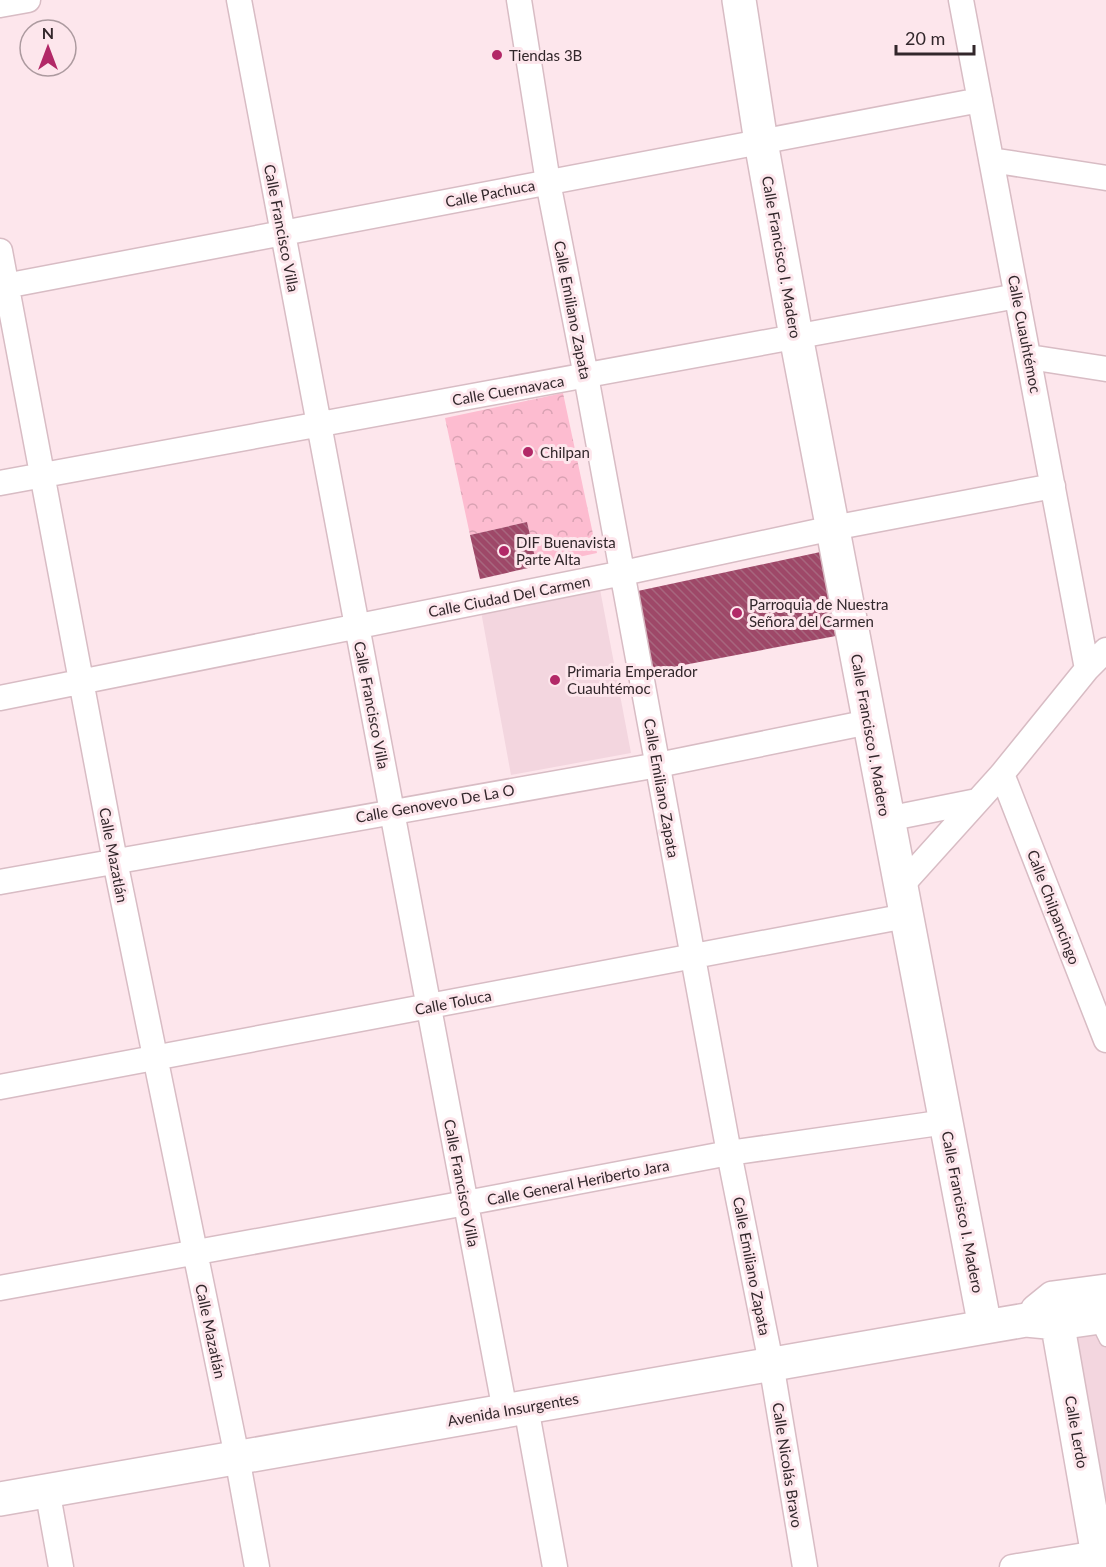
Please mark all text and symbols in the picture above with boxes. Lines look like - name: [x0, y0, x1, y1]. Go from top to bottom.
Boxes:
- north arrow: [18, 18, 78, 78]
- scale bar: [896, 18, 974, 56]
- text: N: [42, 23, 54, 42]
- text: 20 m: [905, 27, 945, 49]
- place label: Tiendas 3B: [509, 46, 582, 64]
- marker: Tiendas 3B: [490, 48, 504, 62]
- street label: Calle Francisco Villa: [261, 163, 303, 293]
- street label: Calle Francisco I. Madero: [759, 174, 805, 340]
- street label: Calle Pachuca: [444, 175, 536, 211]
- street label: Calle Emiliano Zapata: [551, 239, 595, 381]
- street label: Calle Cuauhtémoc: [1005, 273, 1045, 395]
- street label: Calle Cuernavaca: [451, 371, 565, 409]
- place label: Chilpan: [540, 443, 590, 461]
- marker: Chilpan: [521, 445, 535, 459]
- place label: DIF Buenavista Parte Alta: [516, 533, 616, 568]
- marker: DIF Buenavista Parte Alta: [497, 544, 511, 558]
- street label: Calle Ciudad Del Carmen: [427, 571, 591, 621]
- place label: Parroquia de Nuestra Señora del Carmen: [749, 595, 888, 630]
- marker: Parroquia de Nuestra Señora del Carmen: [730, 606, 744, 620]
- street label: Calle Francisco Villa: [351, 640, 393, 770]
- street label: Calle Francisco I. Madero: [848, 652, 894, 818]
- place label: Primaria Emperador Cuauhtémoc: [567, 662, 698, 697]
- marker: Primaria Emperador Cuauhtémoc: [548, 673, 562, 687]
- street label: Calle Emiliano Zapata: [641, 717, 683, 859]
- street label: Calle Genovevo De La O: [354, 780, 516, 826]
- street label: Calle Mazatlán: [96, 806, 132, 904]
- street label: Calle Chilpancingo: [1024, 847, 1084, 967]
- street label: Calle Toluca: [413, 986, 493, 1018]
- street label: Calle Francisco Villa: [441, 1118, 483, 1248]
- street label: Calle Francisco I. Madero: [938, 1129, 988, 1295]
- street label: Calle General Heriberto Jara: [485, 1156, 671, 1208]
- street label: Calle Emiliano Zapata: [730, 1195, 774, 1337]
- street label: Calle Mazatlán: [192, 1282, 230, 1380]
- street label: Avenida Insurgentes: [446, 1389, 580, 1429]
- street label: Calle Lerdo: [1062, 1394, 1092, 1470]
- street label: Calle Nicolás Bravo: [769, 1401, 807, 1529]

